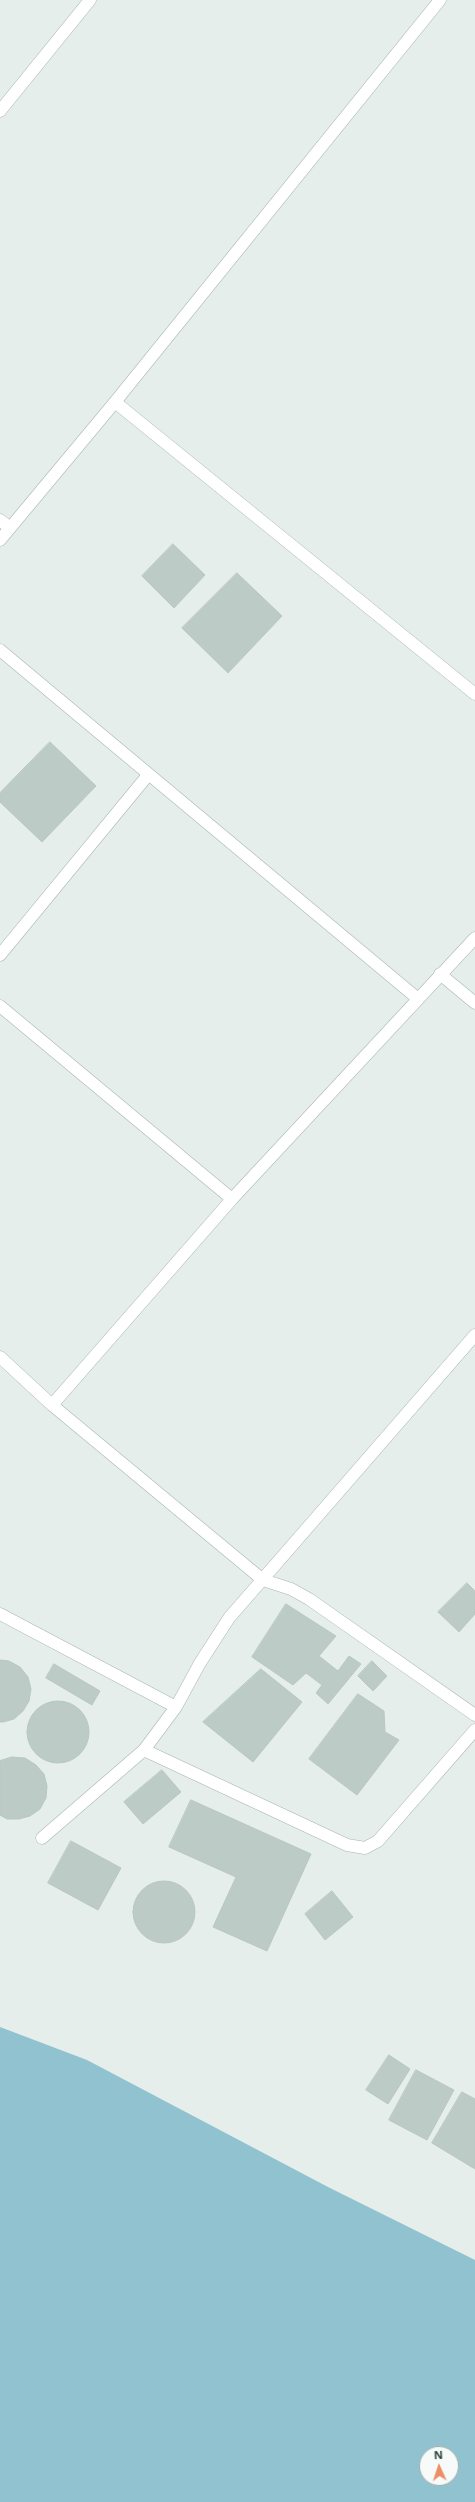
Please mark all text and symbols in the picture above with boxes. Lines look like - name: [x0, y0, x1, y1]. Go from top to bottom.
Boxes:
- north arrow: [419, 2446, 459, 2486]
- text: N: [434, 2447, 443, 2462]

